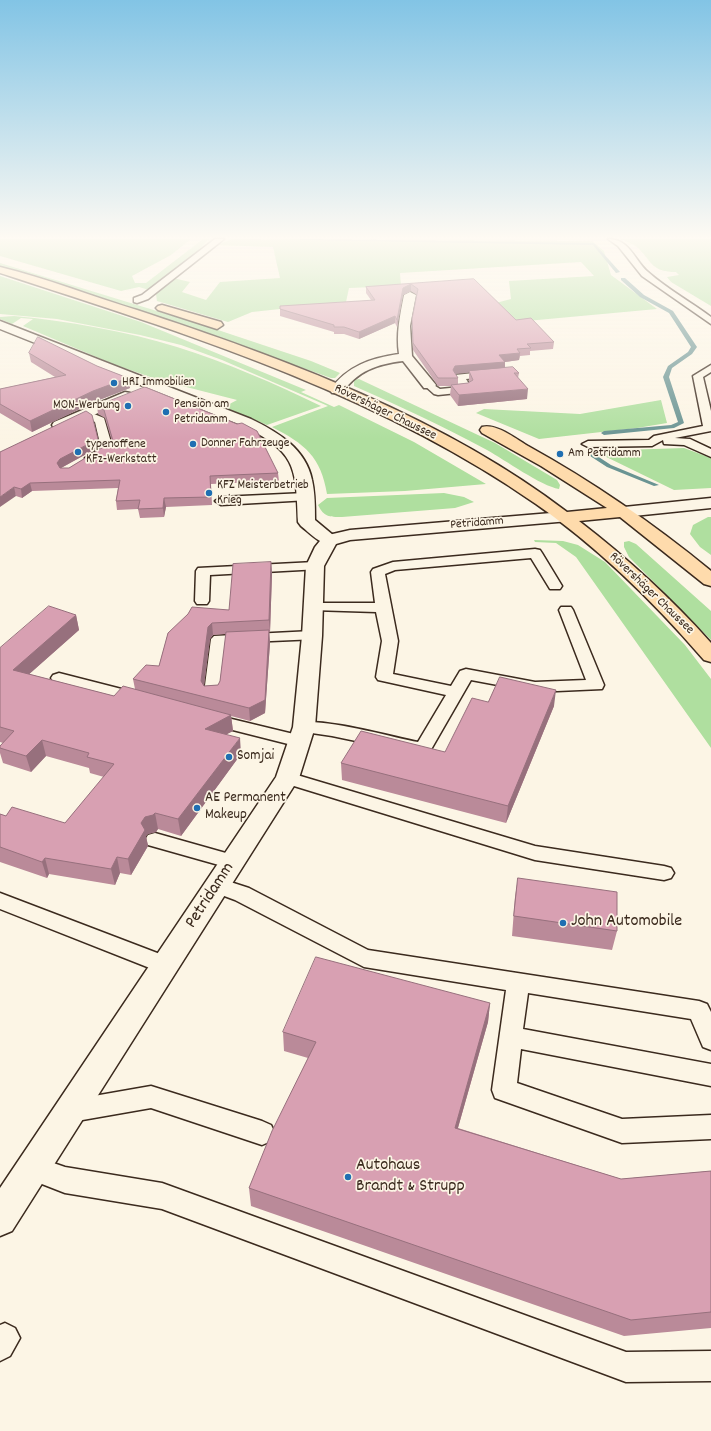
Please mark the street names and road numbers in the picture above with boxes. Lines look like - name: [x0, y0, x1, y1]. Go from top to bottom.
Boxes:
- street label: Rövershäger Chaussee: [331, 382, 439, 444]
- street label: Petridamm: [450, 514, 504, 534]
- street label: Rövershäger Chaussee: [605, 550, 697, 638]
- street label: Petridamm: [182, 859, 240, 933]

